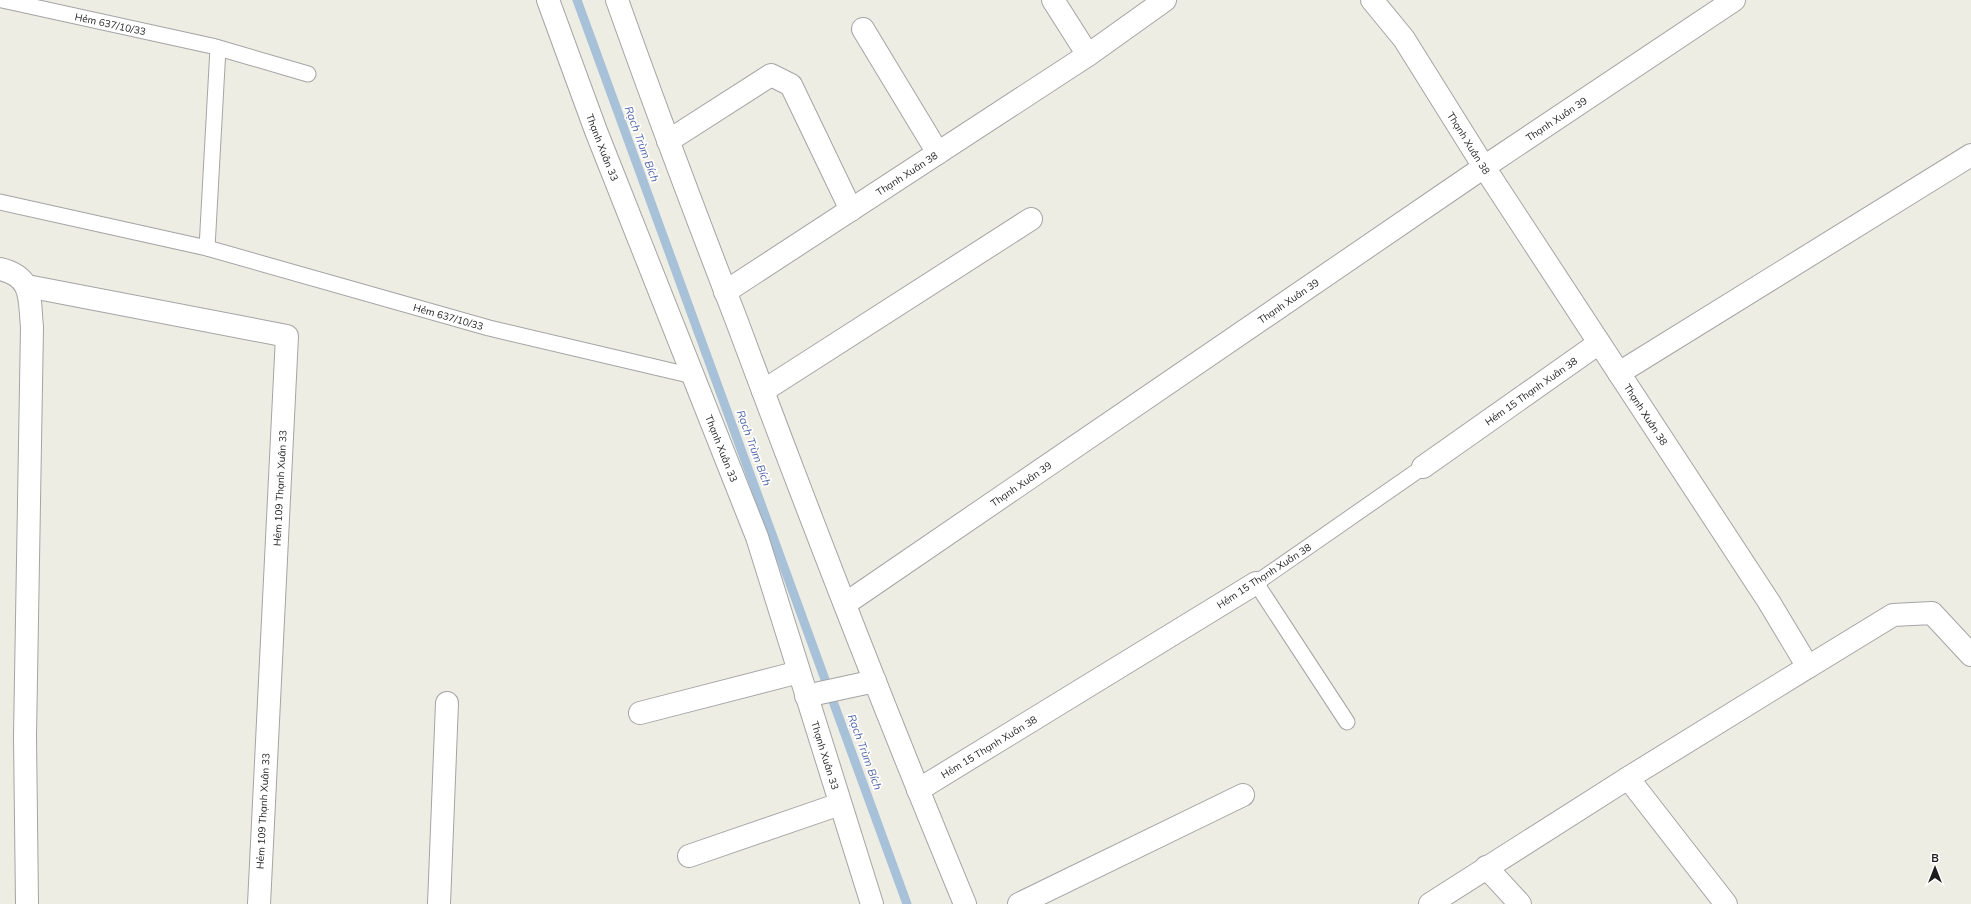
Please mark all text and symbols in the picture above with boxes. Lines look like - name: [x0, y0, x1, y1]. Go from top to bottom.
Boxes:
- street label: Hẻm 637/10/33: [74, 10, 147, 38]
- street label: Thạnh Xuân 39: [1523, 94, 1589, 144]
- water label: Rạch Trùm Bích: [622, 104, 662, 184]
- street label: Thạnh Xuân 38: [1445, 109, 1493, 177]
- street label: Thạnh Xuân 33: [584, 112, 622, 183]
- street label: Thạnh Xuân 38: [873, 148, 940, 198]
- street label: Thạnh Xuân 39: [1255, 275, 1321, 326]
- street label: Hẻm 637/10/33: [412, 300, 485, 333]
- street label: Hẻm 15 Thạnh Xuân 38: [1482, 354, 1580, 428]
- street label: Thạnh Xuân 38: [1621, 381, 1671, 448]
- water label: Rạch Trùm Bích: [734, 408, 774, 488]
- street label: Thạnh Xuân 33: [703, 413, 741, 484]
- street label: Hẻm 109 Thạnh Xuân 33: [270, 430, 290, 546]
- street label: Thạnh Xuân 39: [988, 458, 1054, 509]
- street label: Hẻm 15 Thạnh Xuân 38: [1214, 541, 1314, 611]
- water label: Rạch Trùm Bích: [845, 712, 885, 792]
- street label: Hẻm 15 Thạnh Xuân 38: [938, 712, 1039, 781]
- street label: Thạnh Xuân 33: [809, 719, 842, 791]
- street label: Hẻm 109 Thạnh Xuân 33: [253, 753, 273, 869]
- north arrow: [1915, 848, 1955, 888]
- text: B: [1931, 851, 1939, 865]

